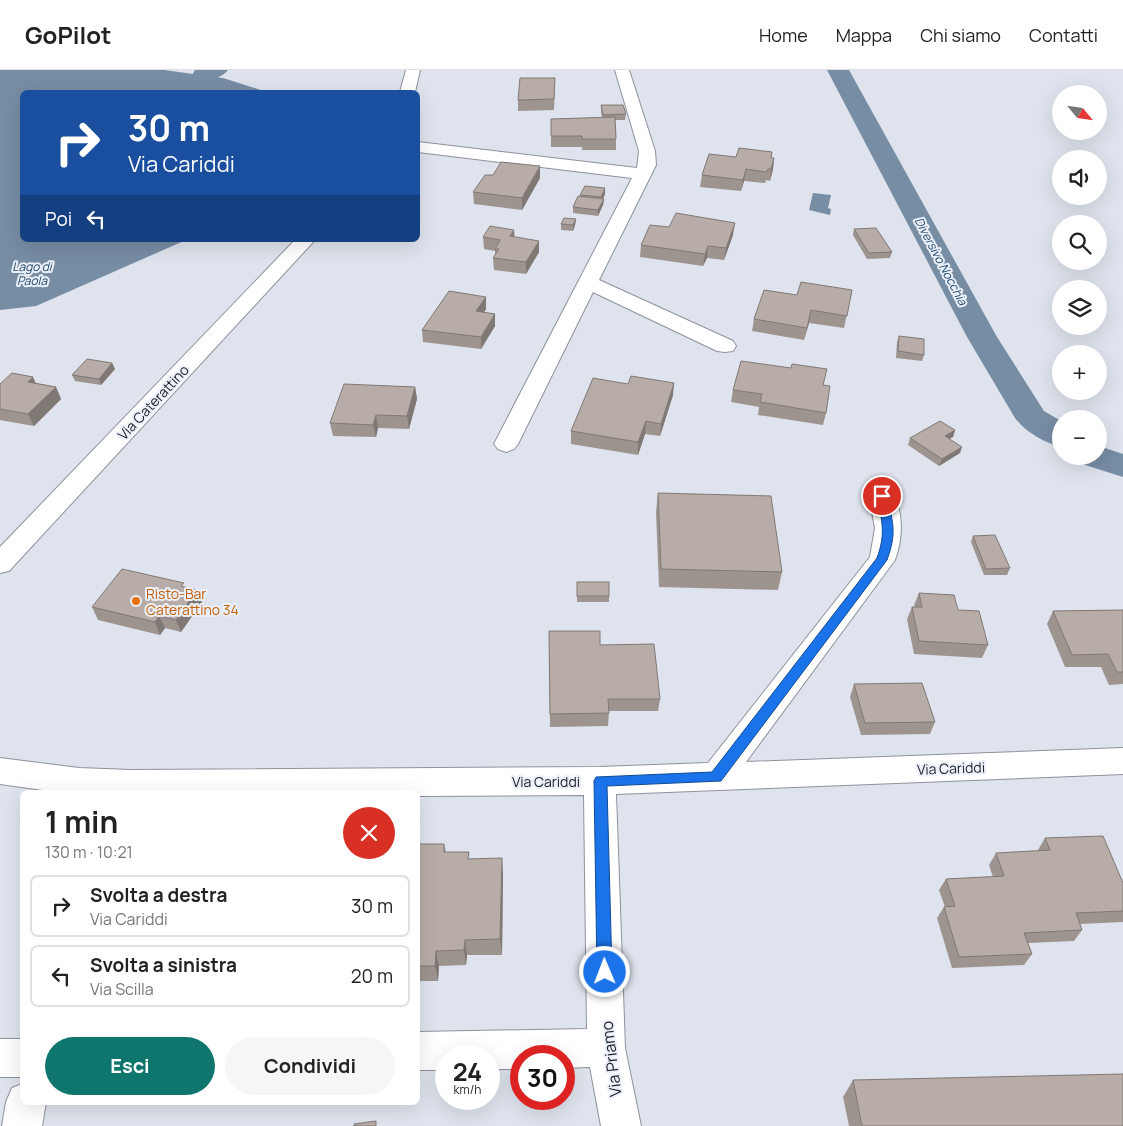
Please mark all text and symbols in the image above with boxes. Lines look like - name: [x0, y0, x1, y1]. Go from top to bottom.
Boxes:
- text: GoPilot: [25, 18, 111, 51]
- text: Home: [759, 23, 808, 47]
- text: Mappa: [836, 23, 892, 47]
- text: Chi siamo: [920, 23, 1001, 47]
- text: Contatti: [1029, 23, 1098, 47]
- north arrow: [1052, 85, 1108, 140]
- map controls: [1052, 85, 1107, 465]
- text: 30 m: [128, 104, 210, 152]
- icon: right: [45, 110, 110, 175]
- text: Via Cariddi: [128, 149, 235, 179]
- button: sound: [1052, 150, 1107, 205]
- icon: left: [82, 205, 110, 233]
- text: Poi: [45, 206, 72, 232]
- water label: Diversivo Nocchia: [911, 214, 972, 309]
- button: search: [1052, 215, 1107, 270]
- water label: Lago di Paola: [12, 258, 54, 289]
- button: layers: [1052, 280, 1107, 335]
- button: +: [1052, 345, 1107, 400]
- street label: Via Caterattino: [113, 360, 193, 444]
- button: −: [1052, 410, 1107, 465]
- pin: [861, 475, 903, 517]
- icon: arrive: [868, 482, 896, 510]
- place label: Risto-Bar Caterattino 34: [146, 584, 239, 619]
- marker: Risto-Bar Caterattino 34: [130, 595, 142, 607]
- street label: Via Cariddi: [917, 757, 985, 779]
- street label: Via Cariddi: [512, 772, 580, 791]
- text: 1 min: [45, 801, 118, 842]
- button: close: [343, 807, 395, 859]
- text: 130 m · 10:21: [45, 841, 133, 863]
- text: Svolta a destra: [90, 882, 227, 908]
- icon: right: [47, 892, 75, 920]
- text: 30 m: [351, 893, 393, 919]
- text: Via Cariddi: [90, 908, 168, 930]
- position arrow: [578, 945, 630, 997]
- text: Svolta a sinistra: [90, 952, 237, 978]
- icon: left: [47, 962, 75, 990]
- text: 20 m: [351, 963, 393, 989]
- text: Via Scilla: [90, 978, 154, 1000]
- street label: Via Priamo: [595, 1020, 627, 1098]
- button: Esci: [45, 1037, 215, 1095]
- button: Condividi: [225, 1037, 395, 1095]
- speed limit sign: 30: [510, 1045, 575, 1110]
- text: 24: [453, 1054, 482, 1089]
- text: km/h: [454, 1081, 481, 1098]

